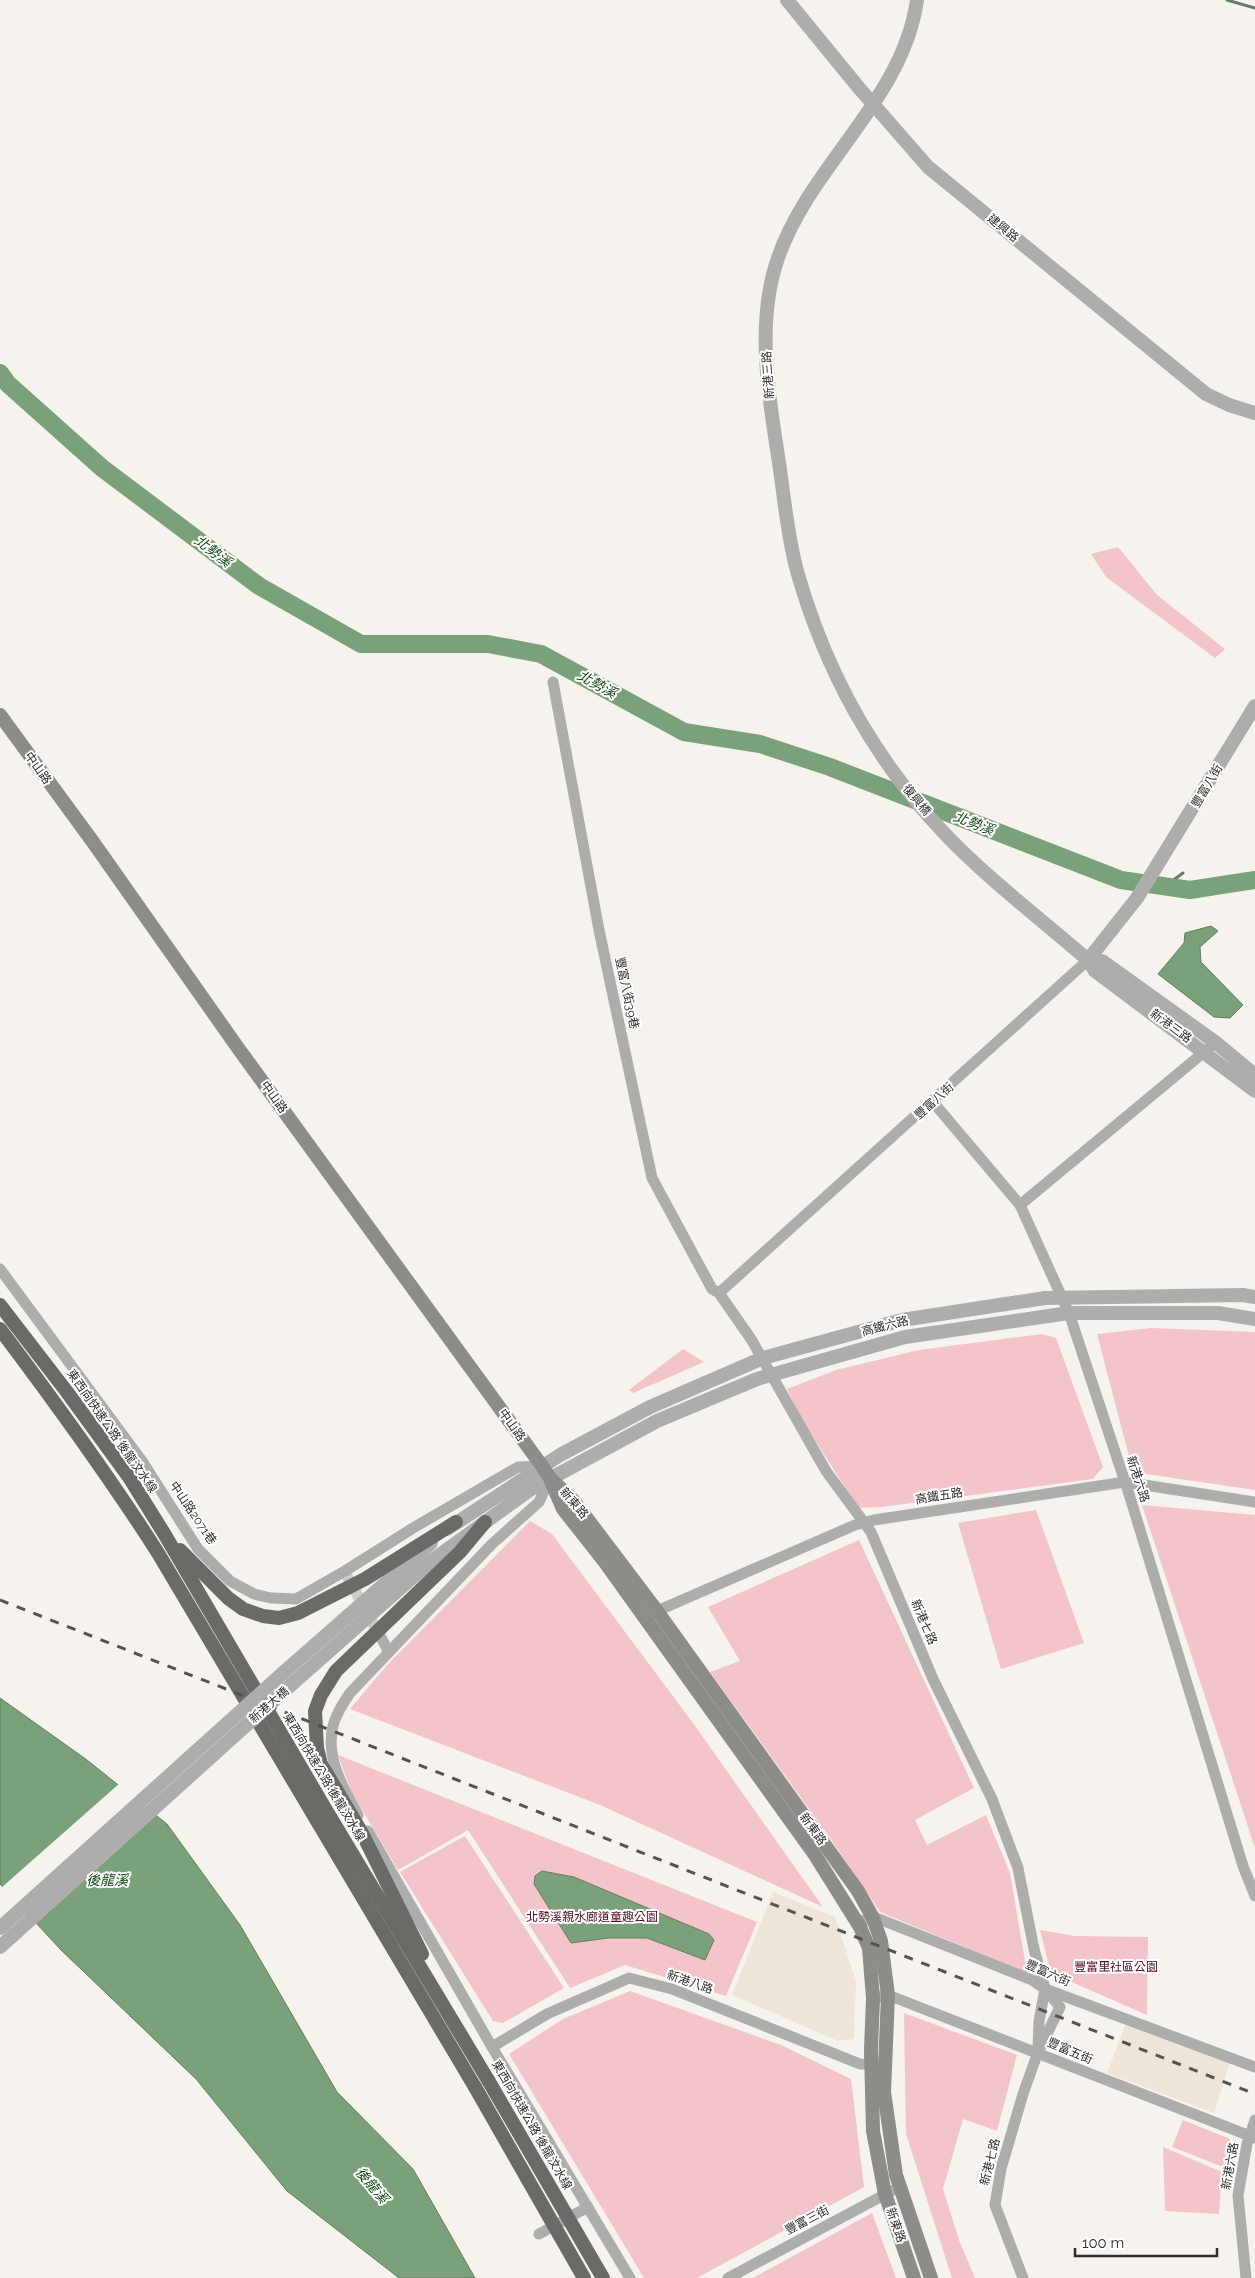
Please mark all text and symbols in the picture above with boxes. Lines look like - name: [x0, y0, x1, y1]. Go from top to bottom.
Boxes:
- street label: 建興路: [985, 211, 1021, 245]
- street label: 新港三路: [759, 351, 777, 399]
- water label: 北勢溪: [191, 532, 236, 571]
- water label: 北勢溪: [575, 667, 621, 702]
- street label: 中山路: [22, 749, 54, 787]
- street label: 豐富八街: [1189, 762, 1225, 810]
- street label: 復興橋: [900, 782, 934, 818]
- water label: 北勢溪: [952, 808, 998, 839]
- street label: 豐富八街39巷: [613, 956, 641, 1030]
- street label: 新港三路: [1147, 1006, 1195, 1046]
- street label: 中山路: [258, 1078, 290, 1116]
- street label: 豐富八街: [911, 1080, 957, 1122]
- street label: 高鐵六路: [860, 1313, 910, 1339]
- street label: 東西向快速公路 後龍汶水線: [64, 1367, 160, 1495]
- street label: 中山路: [496, 1406, 528, 1444]
- street label: 新港六路: [1124, 1454, 1152, 1504]
- street label: 中山路2071巷: [167, 1479, 219, 1547]
- street label: 新東路: [557, 1485, 591, 1521]
- street label: 高鐵五路: [914, 1485, 964, 1507]
- street label: 新港七路: [908, 1597, 940, 1647]
- street label: 新港大橋: [246, 1684, 292, 1726]
- street label: 東西向快速公路 後龍汶水線: [280, 1710, 368, 1844]
- street label: 新東路: [797, 1810, 829, 1848]
- water label: 後龍溪: [86, 1872, 130, 1888]
- park label: 北勢溪親水廊道童趣公園: [526, 1910, 658, 1924]
- street label: 豐富六街: [1023, 1957, 1073, 1989]
- park label: 豐富里社區公園: [1074, 1960, 1158, 1974]
- street label: 新港八路: [665, 1968, 715, 1996]
- street label: 豐富五街: [1045, 2035, 1095, 2067]
- street label: 東西向快速公路 後龍汶水線: [489, 2058, 575, 2192]
- street label: 新港七路: [977, 2137, 1003, 2187]
- street label: 新港六路: [1219, 2141, 1241, 2191]
- water label: 後龍溪: [352, 2164, 393, 2208]
- street label: 豐富三街: [783, 2203, 831, 2237]
- street label: 新東路: [884, 2206, 908, 2244]
- scale bar: [1075, 2226, 1218, 2258]
- text: 100 m: [1082, 2234, 1124, 2252]

